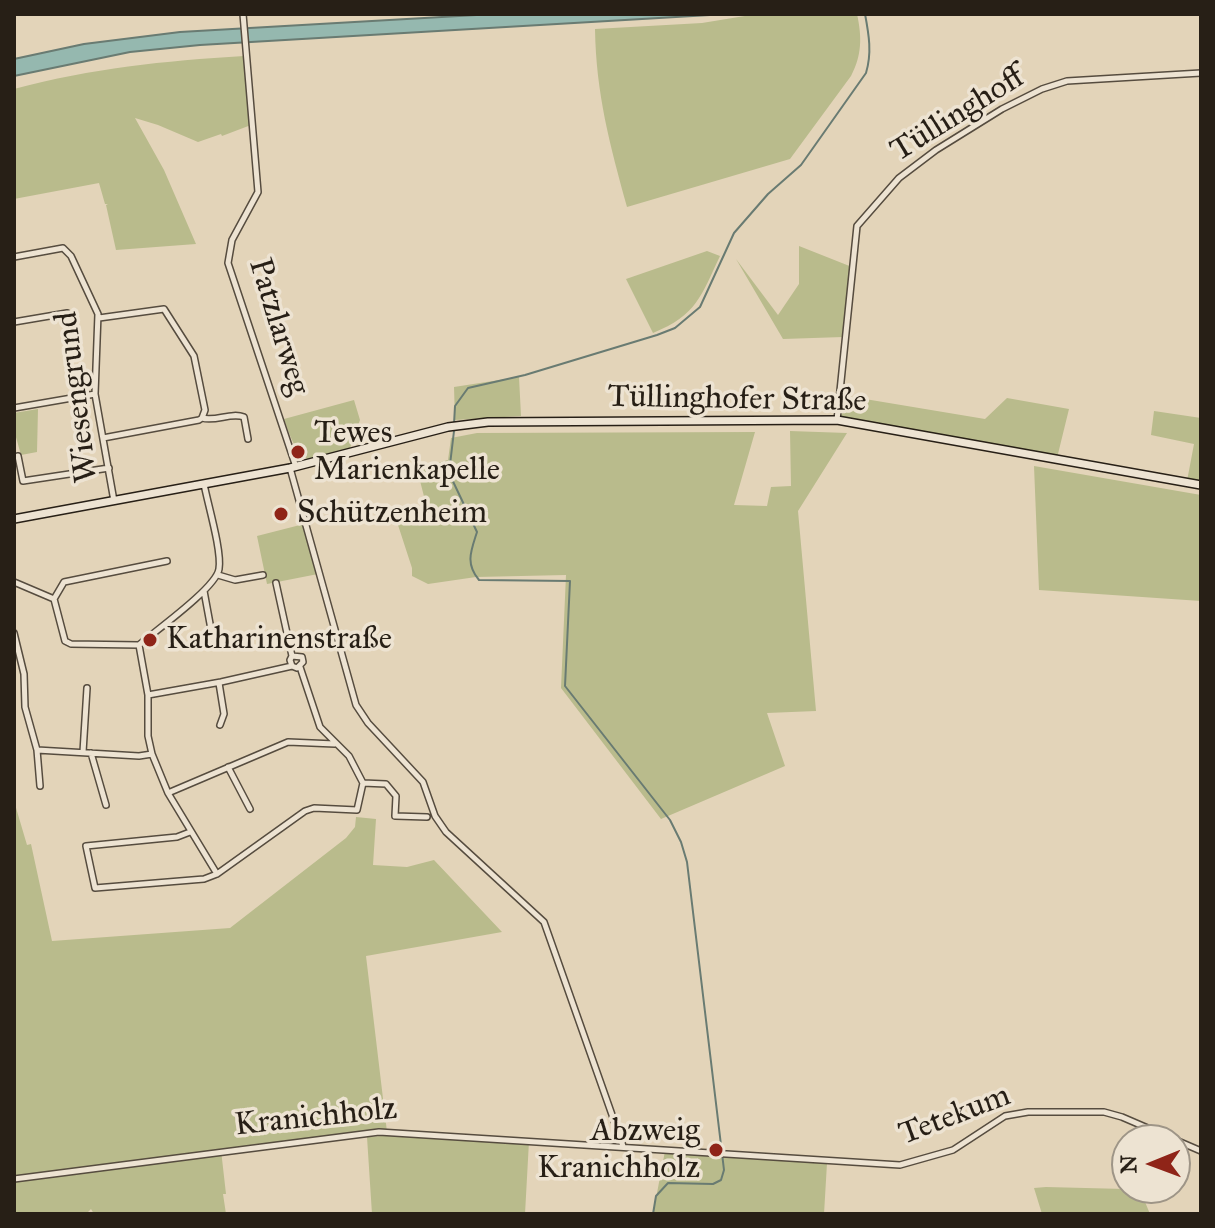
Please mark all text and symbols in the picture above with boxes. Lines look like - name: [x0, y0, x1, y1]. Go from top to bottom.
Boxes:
- street label: Tüllinghoff: [884, 59, 1032, 171]
- street label: Patzlarweg: [239, 254, 317, 400]
- street label: Wiesengrund: [48, 309, 108, 485]
- street label: Tüllinghofer Straße: [607, 379, 867, 421]
- place label: Tewes Marienkapelle: [314, 415, 500, 490]
- marker: Tewes Marienkapelle: [289, 443, 307, 461]
- place label: Schützenheim: [297, 495, 487, 533]
- marker: Schützenheim: [272, 505, 290, 523]
- place label: Katharinenstraße: [166, 621, 392, 659]
- marker: Katharinenstraße: [141, 631, 159, 649]
- street label: Tetekum: [894, 1077, 1016, 1155]
- street label: Kranichholz: [233, 1090, 399, 1146]
- place label: Abzweig Kranichholz: [537, 1113, 700, 1188]
- north arrow: [1111, 1124, 1191, 1204]
- marker: Abzweig Kranichholz: [707, 1141, 725, 1159]
- text: N: [1115, 1155, 1142, 1174]

